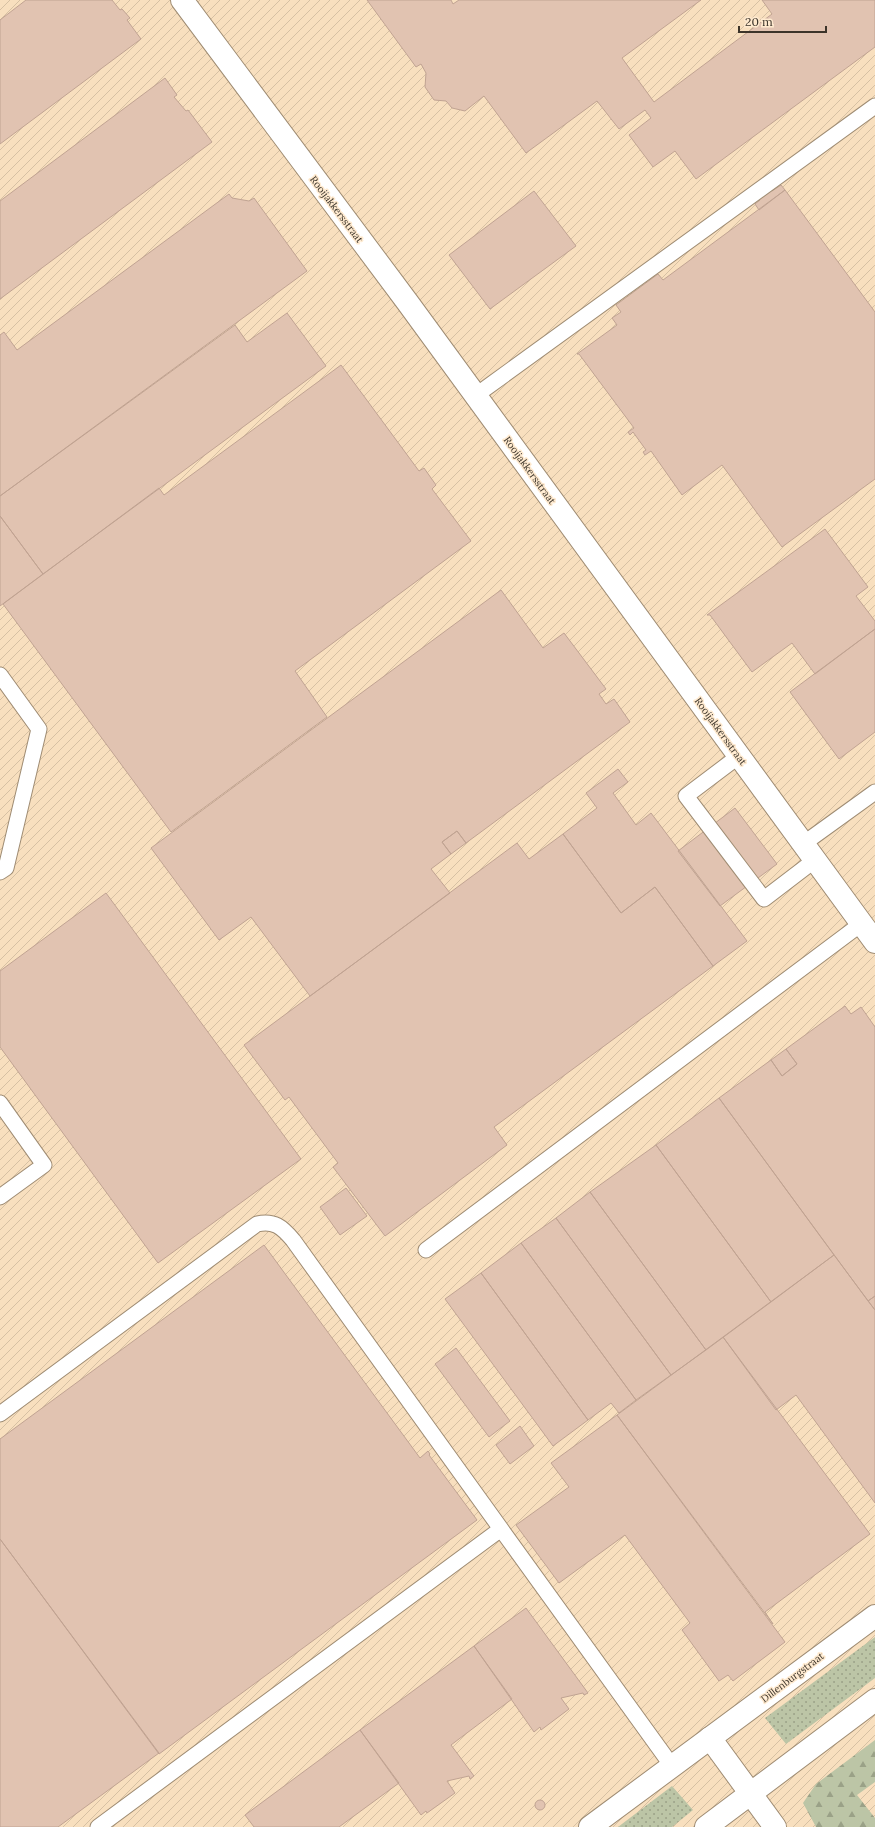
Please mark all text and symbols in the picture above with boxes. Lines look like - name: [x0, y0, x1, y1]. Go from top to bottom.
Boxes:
- scale bar: [739, 8, 826, 34]
- text: 20 m: [745, 14, 773, 29]
- street label: Rooijakkersstraat: [307, 173, 366, 245]
- street label: Rooijakkersstraat: [501, 434, 559, 507]
- street label: Rooijakkersstraat: [692, 695, 750, 768]
- street label: Dillenburgstraat: [758, 1649, 827, 1705]

